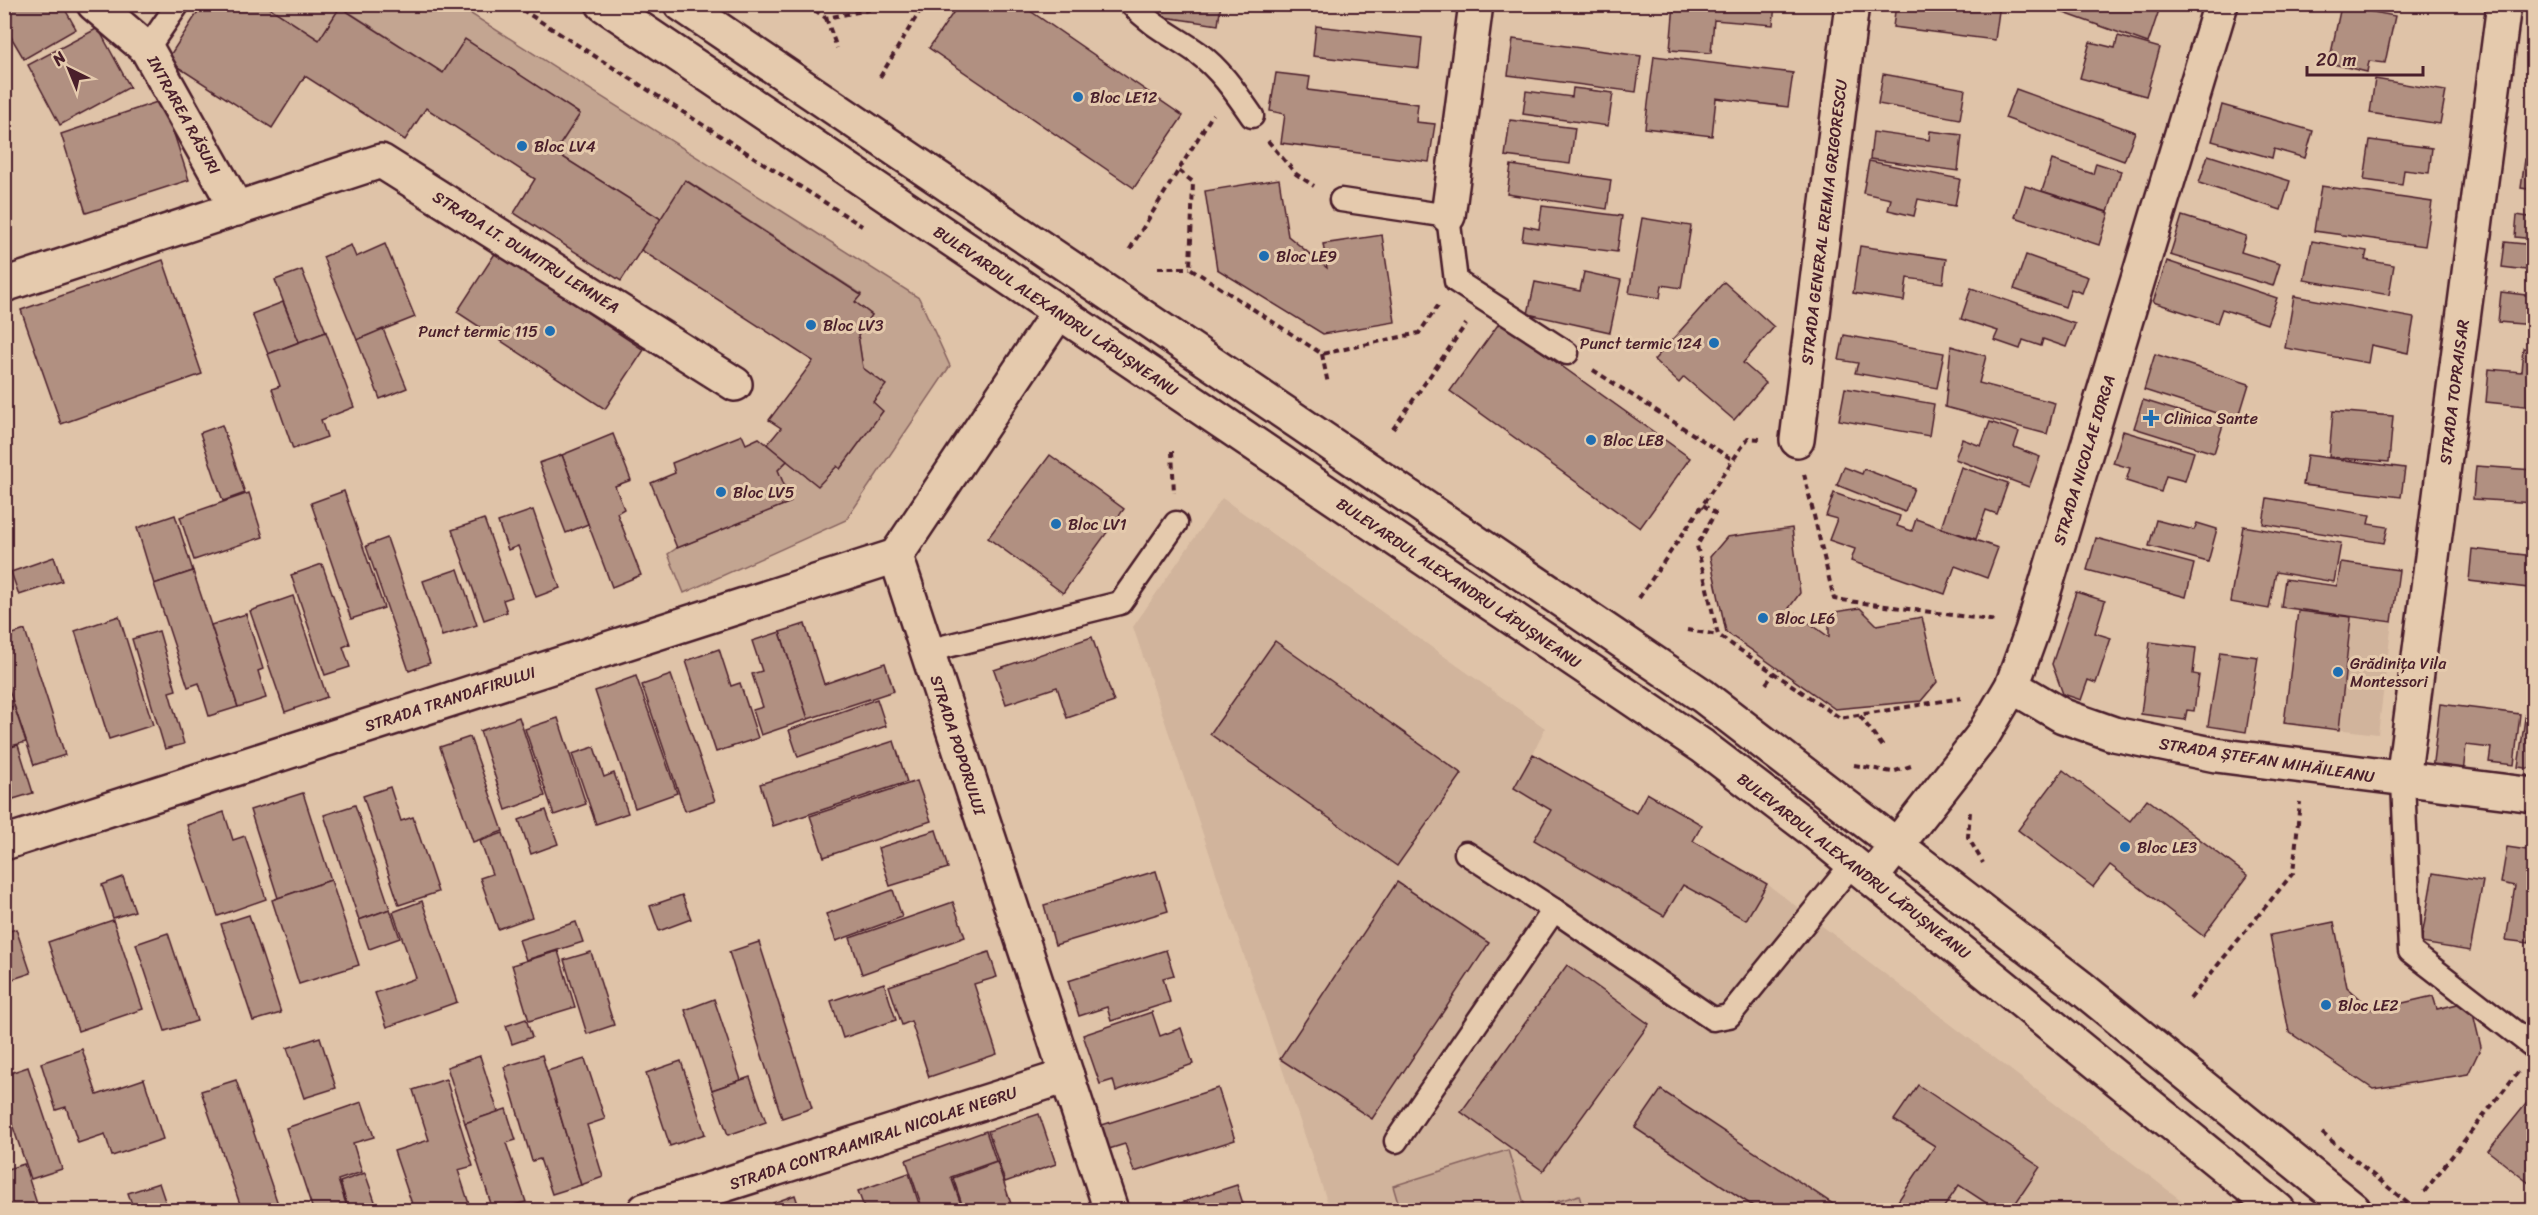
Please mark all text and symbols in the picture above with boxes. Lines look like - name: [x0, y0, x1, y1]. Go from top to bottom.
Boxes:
- north arrow: [39, 39, 99, 99]
- scale bar: [2307, 39, 2422, 77]
- text: N: [44, 43, 74, 73]
- text: 20 m: [2316, 44, 2356, 76]
- street label: INTRAREA RĂSURI: [139, 49, 229, 180]
- street label: STRADA GENERAL EREMIA GRIGORESCU: [1792, 77, 1856, 366]
- place label: Bloc LE12: [1090, 83, 1157, 112]
- marker: Bloc LE12: [1071, 90, 1085, 104]
- place label: Bloc LV4: [534, 132, 596, 161]
- marker: Bloc LV4: [515, 139, 529, 153]
- street label: STRADA LT. DUMITRU LEMNEA: [427, 183, 625, 321]
- street label: BULEVARDUL ALEXANDRU LĂPUȘNEANU: [927, 218, 1185, 404]
- place label: Bloc LE9: [1276, 242, 1337, 271]
- marker: Bloc LE9: [1257, 249, 1271, 263]
- place label: Bloc LV3: [823, 311, 884, 340]
- place label: Punct termic 115: [418, 317, 538, 346]
- street label: STRADA TOPRAISAR: [2431, 317, 2477, 466]
- marker: Bloc LV3: [804, 318, 818, 332]
- marker: Punct termic 115: [543, 324, 557, 338]
- place label: Punct termic 124: [1580, 329, 1702, 358]
- marker: Punct termic 124: [1707, 336, 1721, 350]
- street label: STRADA NICOLAE IORGA: [2044, 371, 2124, 549]
- place label: Clinica Sante: [2164, 404, 2258, 433]
- marker: Clinica Sante: [2142, 409, 2160, 427]
- place label: Bloc LE8: [1603, 426, 1664, 455]
- marker: Bloc LE8: [1584, 433, 1598, 447]
- place label: Bloc LV5: [733, 478, 795, 507]
- marker: Bloc LV5: [714, 485, 728, 499]
- street label: BULEVARDUL ALEXANDRU LĂPUȘNEANU: [1330, 490, 1588, 676]
- place label: Bloc LV1: [1068, 510, 1127, 539]
- marker: Bloc LV1: [1049, 517, 1063, 531]
- place label: Bloc LE6: [1775, 604, 1835, 633]
- marker: Bloc LE6: [1756, 611, 1770, 625]
- place label: Grădinița Vila Montessori: [2350, 649, 2447, 696]
- street label: STRADA TRANDAFIRULUI: [361, 658, 540, 740]
- marker: Grădinița Vila Montessori: [2331, 665, 2345, 679]
- street label: STRADA POPORULUI: [922, 671, 995, 821]
- street label: STRADA ȘTEFAN MIHĂILEANU: [2157, 729, 2377, 791]
- street label: BULEVARDUL ALEXANDRU LĂPUȘNEANU: [1730, 765, 1978, 967]
- place label: Bloc LE3: [2137, 833, 2197, 862]
- marker: Bloc LE3: [2118, 840, 2132, 854]
- place label: Bloc LE2: [2338, 991, 2398, 1020]
- marker: Bloc LE2: [2319, 998, 2333, 1012]
- street label: STRADA CONTRAAMIRAL NICOLAE NEGRU: [725, 1078, 1021, 1198]

